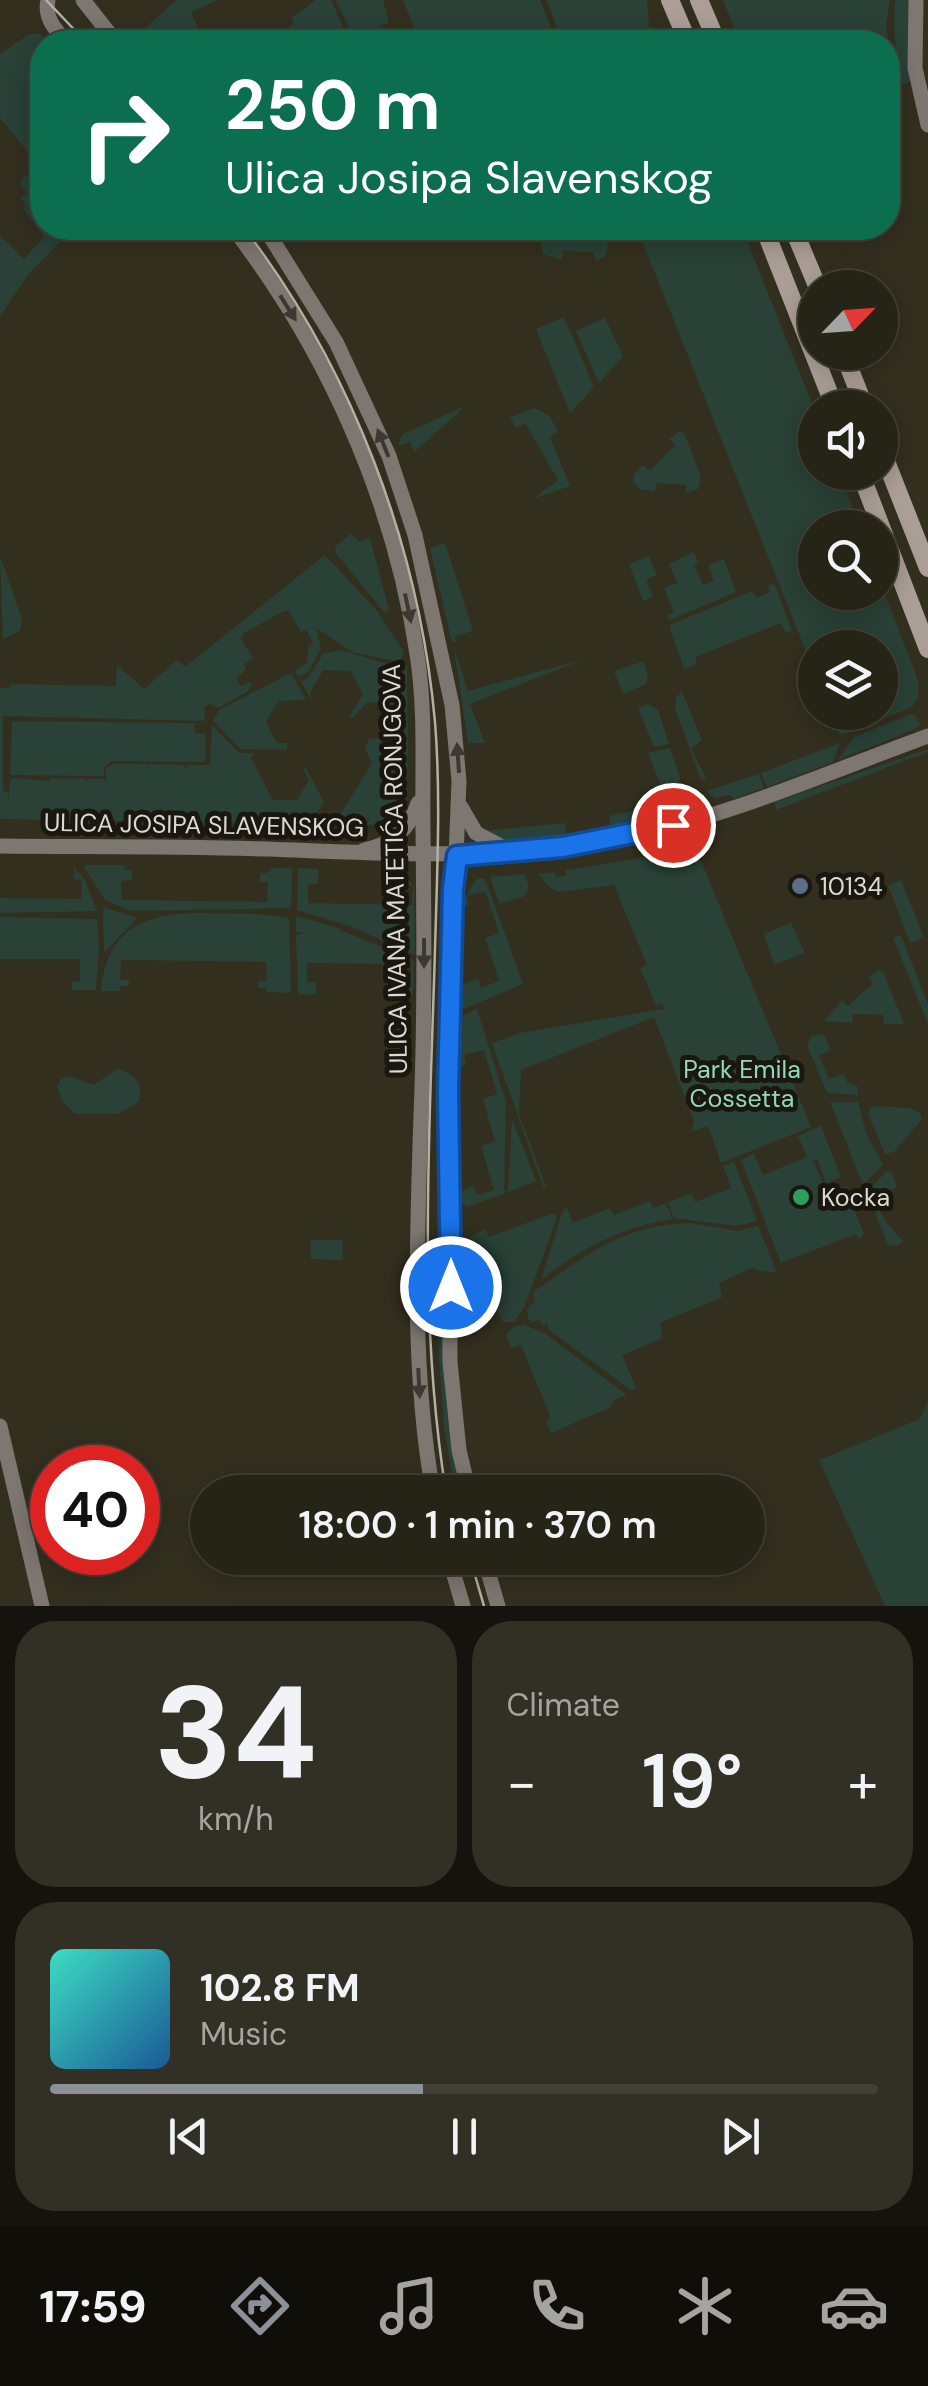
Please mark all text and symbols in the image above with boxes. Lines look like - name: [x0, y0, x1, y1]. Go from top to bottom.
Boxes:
- text: 250 m: [225, 60, 441, 151]
- icon: right: [60, 70, 190, 200]
- text: Ulica Josipa Slavenskog: [225, 148, 713, 207]
- north arrow: [798, 270, 898, 370]
- map controls: [798, 270, 898, 730]
- one-way arrow: [278, 294, 296, 322]
- button: sound: [798, 390, 898, 490]
- one-way arrow: [375, 428, 391, 458]
- button: search: [798, 510, 898, 610]
- one-way arrow: [401, 593, 417, 624]
- button: layers: [798, 630, 898, 730]
- street label: ULICA IVANA MATETIĆA RONJGOVA: [375, 664, 415, 1074]
- one-way arrow: [450, 742, 466, 774]
- pin: [631, 783, 716, 868]
- icon: arrive: [646, 798, 701, 853]
- street label: ULICA JOSIPA SLAVENSKOG: [44, 806, 364, 844]
- place label: 10134: [820, 870, 883, 903]
- marker: 10134: [789, 875, 811, 897]
- one-way arrow: [416, 938, 432, 970]
- park label: Park Emila Cossetta: [683, 1053, 801, 1115]
- place label: Kocka: [821, 1181, 890, 1214]
- marker: Kocka: [790, 1186, 812, 1208]
- position arrow: [399, 1235, 503, 1339]
- one-way arrow: [411, 1368, 427, 1400]
- speed limit sign: 40: [30, 1445, 160, 1575]
- text: 18:00 · 1 min · 370 m: [298, 1500, 657, 1550]
- text: 34: [154, 1648, 317, 1817]
- text: Climate: [507, 1684, 620, 1726]
- text: 19°: [642, 1733, 742, 1830]
- text: −: [507, 1747, 537, 1819]
- text: +: [848, 1747, 878, 1819]
- text: km/h: [198, 1798, 274, 1840]
- text: 102.8 FM: [200, 1963, 360, 2013]
- text: Music: [200, 2013, 287, 2055]
- icon: previous: [161, 2109, 216, 2164]
- icon: pause: [437, 2109, 492, 2164]
- icon: next: [713, 2109, 768, 2164]
- icon: directions: [225, 2271, 295, 2341]
- icon: music: [374, 2271, 444, 2341]
- icon: phone: [522, 2271, 592, 2341]
- icon: climate: [670, 2271, 740, 2341]
- icon: car: [819, 2271, 889, 2341]
- text: 17:59: [39, 2277, 147, 2336]

